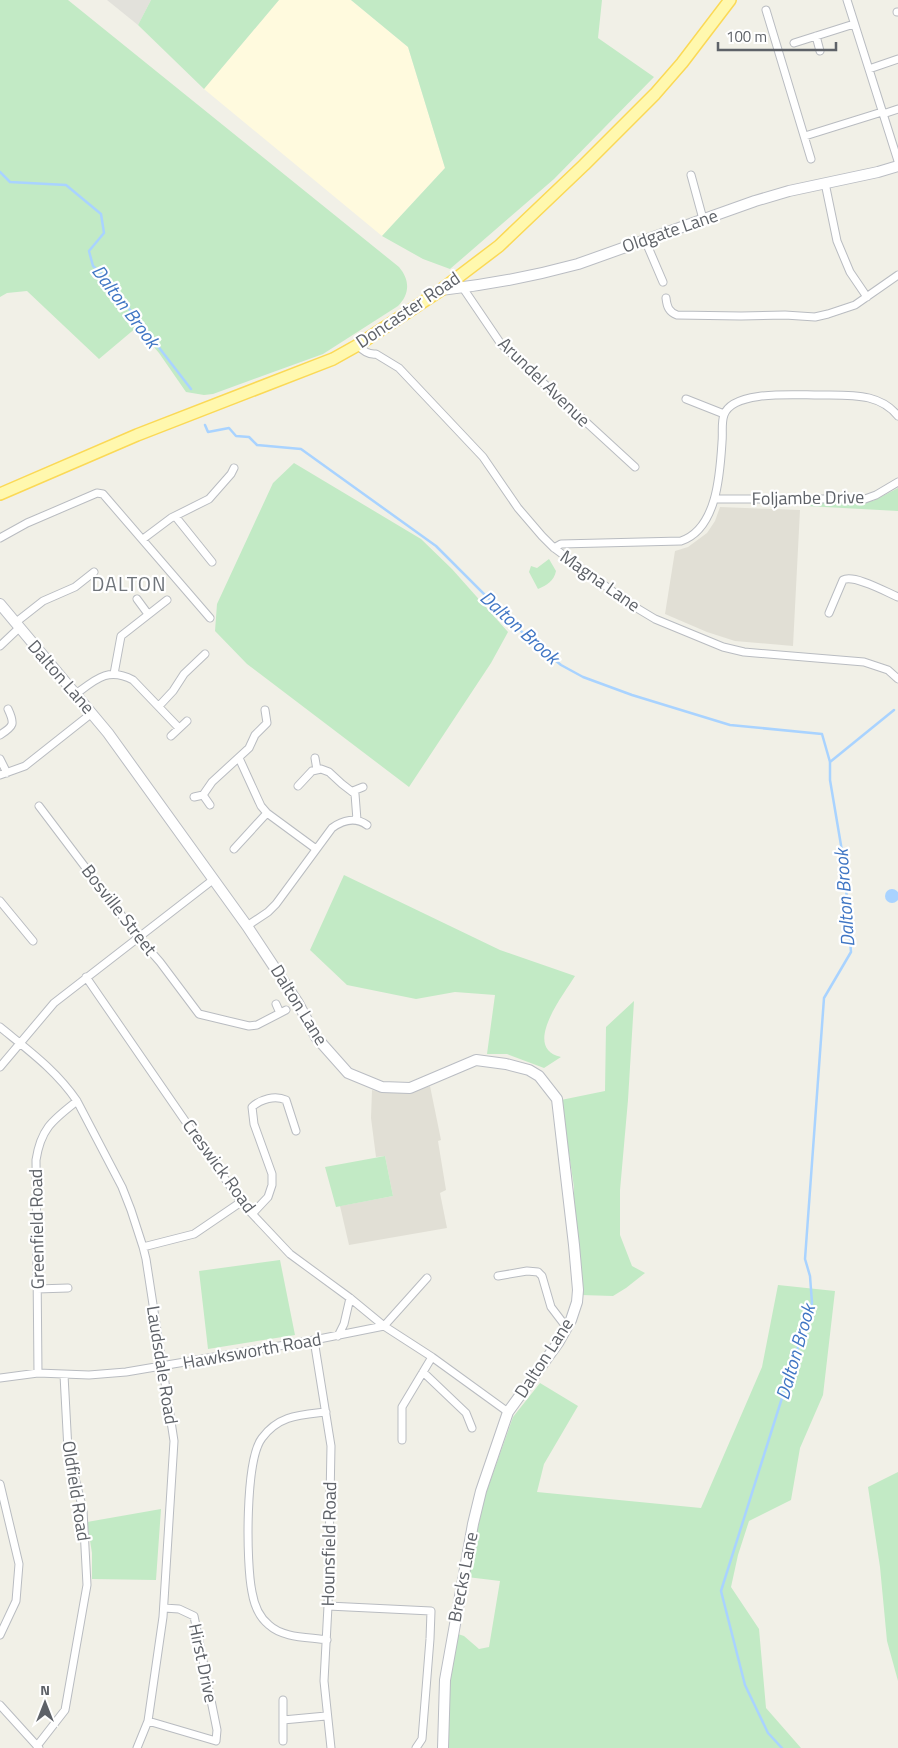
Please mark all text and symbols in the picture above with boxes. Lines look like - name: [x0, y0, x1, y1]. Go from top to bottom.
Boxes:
- scale bar: [718, 20, 836, 52]
- text: 100 m: [726, 25, 767, 48]
- street label: Oldgate Lane: [618, 202, 721, 260]
- water label: Dalton Brook: [85, 258, 169, 356]
- street label: Doncaster Road: [350, 265, 465, 354]
- street label: Arundel Avenue: [492, 331, 597, 433]
- street label: Foljambe Drive: [751, 483, 865, 512]
- street label: Magna Lane: [555, 543, 646, 618]
- district label: DALTON: [91, 568, 167, 599]
- water label: Dalton Brook: [474, 583, 568, 672]
- street label: Dalton Lane: [21, 634, 101, 720]
- water label: Dalton Brook: [825, 846, 861, 948]
- street label: Bosville Street: [75, 858, 164, 962]
- street label: Dalton Lane: [264, 959, 335, 1050]
- street label: Creswick Road: [176, 1113, 263, 1218]
- street label: Greenfield Road: [22, 1168, 51, 1290]
- water label: Dalton Brook: [767, 1298, 823, 1403]
- street label: Laudsdale Road: [140, 1304, 185, 1426]
- street label: Dalton Lane: [508, 1312, 580, 1403]
- street label: Hawksworth Road: [181, 1325, 323, 1376]
- street label: Oldfield Road: [55, 1439, 98, 1543]
- street label: Hounsfield Road: [314, 1481, 343, 1607]
- street label: Brecks Lane: [441, 1529, 484, 1624]
- street label: Hirst Drive: [182, 1621, 225, 1705]
- north arrow: [20, 1678, 70, 1728]
- text: N: [40, 1679, 50, 1700]

